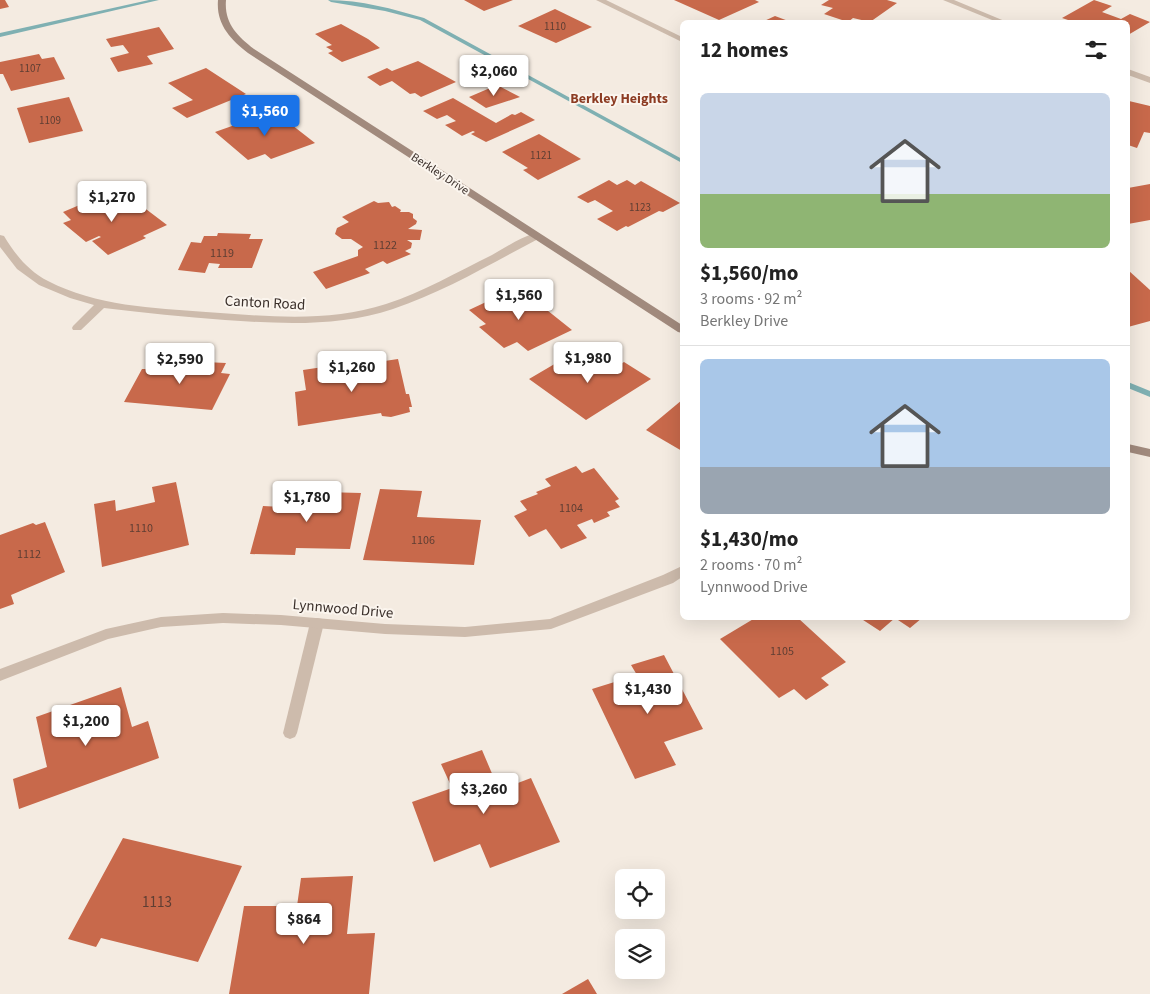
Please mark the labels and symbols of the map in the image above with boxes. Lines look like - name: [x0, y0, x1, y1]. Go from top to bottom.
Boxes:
- house number: 1110: [544, 19, 566, 34]
- pin: $2,060: [453, 54, 535, 97]
- house number: 1107: [19, 61, 41, 76]
- district label: Berkley Heights: [570, 89, 668, 109]
- pin: $1,560: [224, 94, 306, 137]
- house number: 1109: [39, 113, 61, 128]
- house number: 1121: [530, 148, 552, 163]
- street label: Berkley Drive: [408, 149, 472, 199]
- pin: $1,270: [71, 180, 153, 223]
- house number: 1123: [629, 200, 651, 215]
- house number: 1122: [373, 237, 397, 254]
- house number: 1119: [210, 245, 234, 262]
- pin: $1,560: [478, 278, 560, 321]
- street label: Canton Road: [224, 290, 306, 316]
- pin: $2,590: [139, 342, 221, 385]
- pin: $1,980: [547, 342, 629, 384]
- pin: $1,260: [311, 350, 393, 393]
- pin: $1,780: [266, 480, 348, 523]
- house number: 1104: [559, 500, 583, 517]
- house number: 1110: [129, 520, 153, 537]
- house number: 1106: [411, 532, 435, 549]
- house number: 1112: [17, 546, 41, 563]
- street label: Lynnwood Drive: [292, 594, 394, 624]
- house number: 1105: [770, 643, 794, 660]
- pin: $1,430: [607, 672, 689, 715]
- pin: $1,200: [45, 704, 127, 747]
- pin: $3,260: [443, 772, 525, 815]
- house number: 1113: [142, 892, 172, 913]
- pin: $864: [274, 902, 334, 945]

